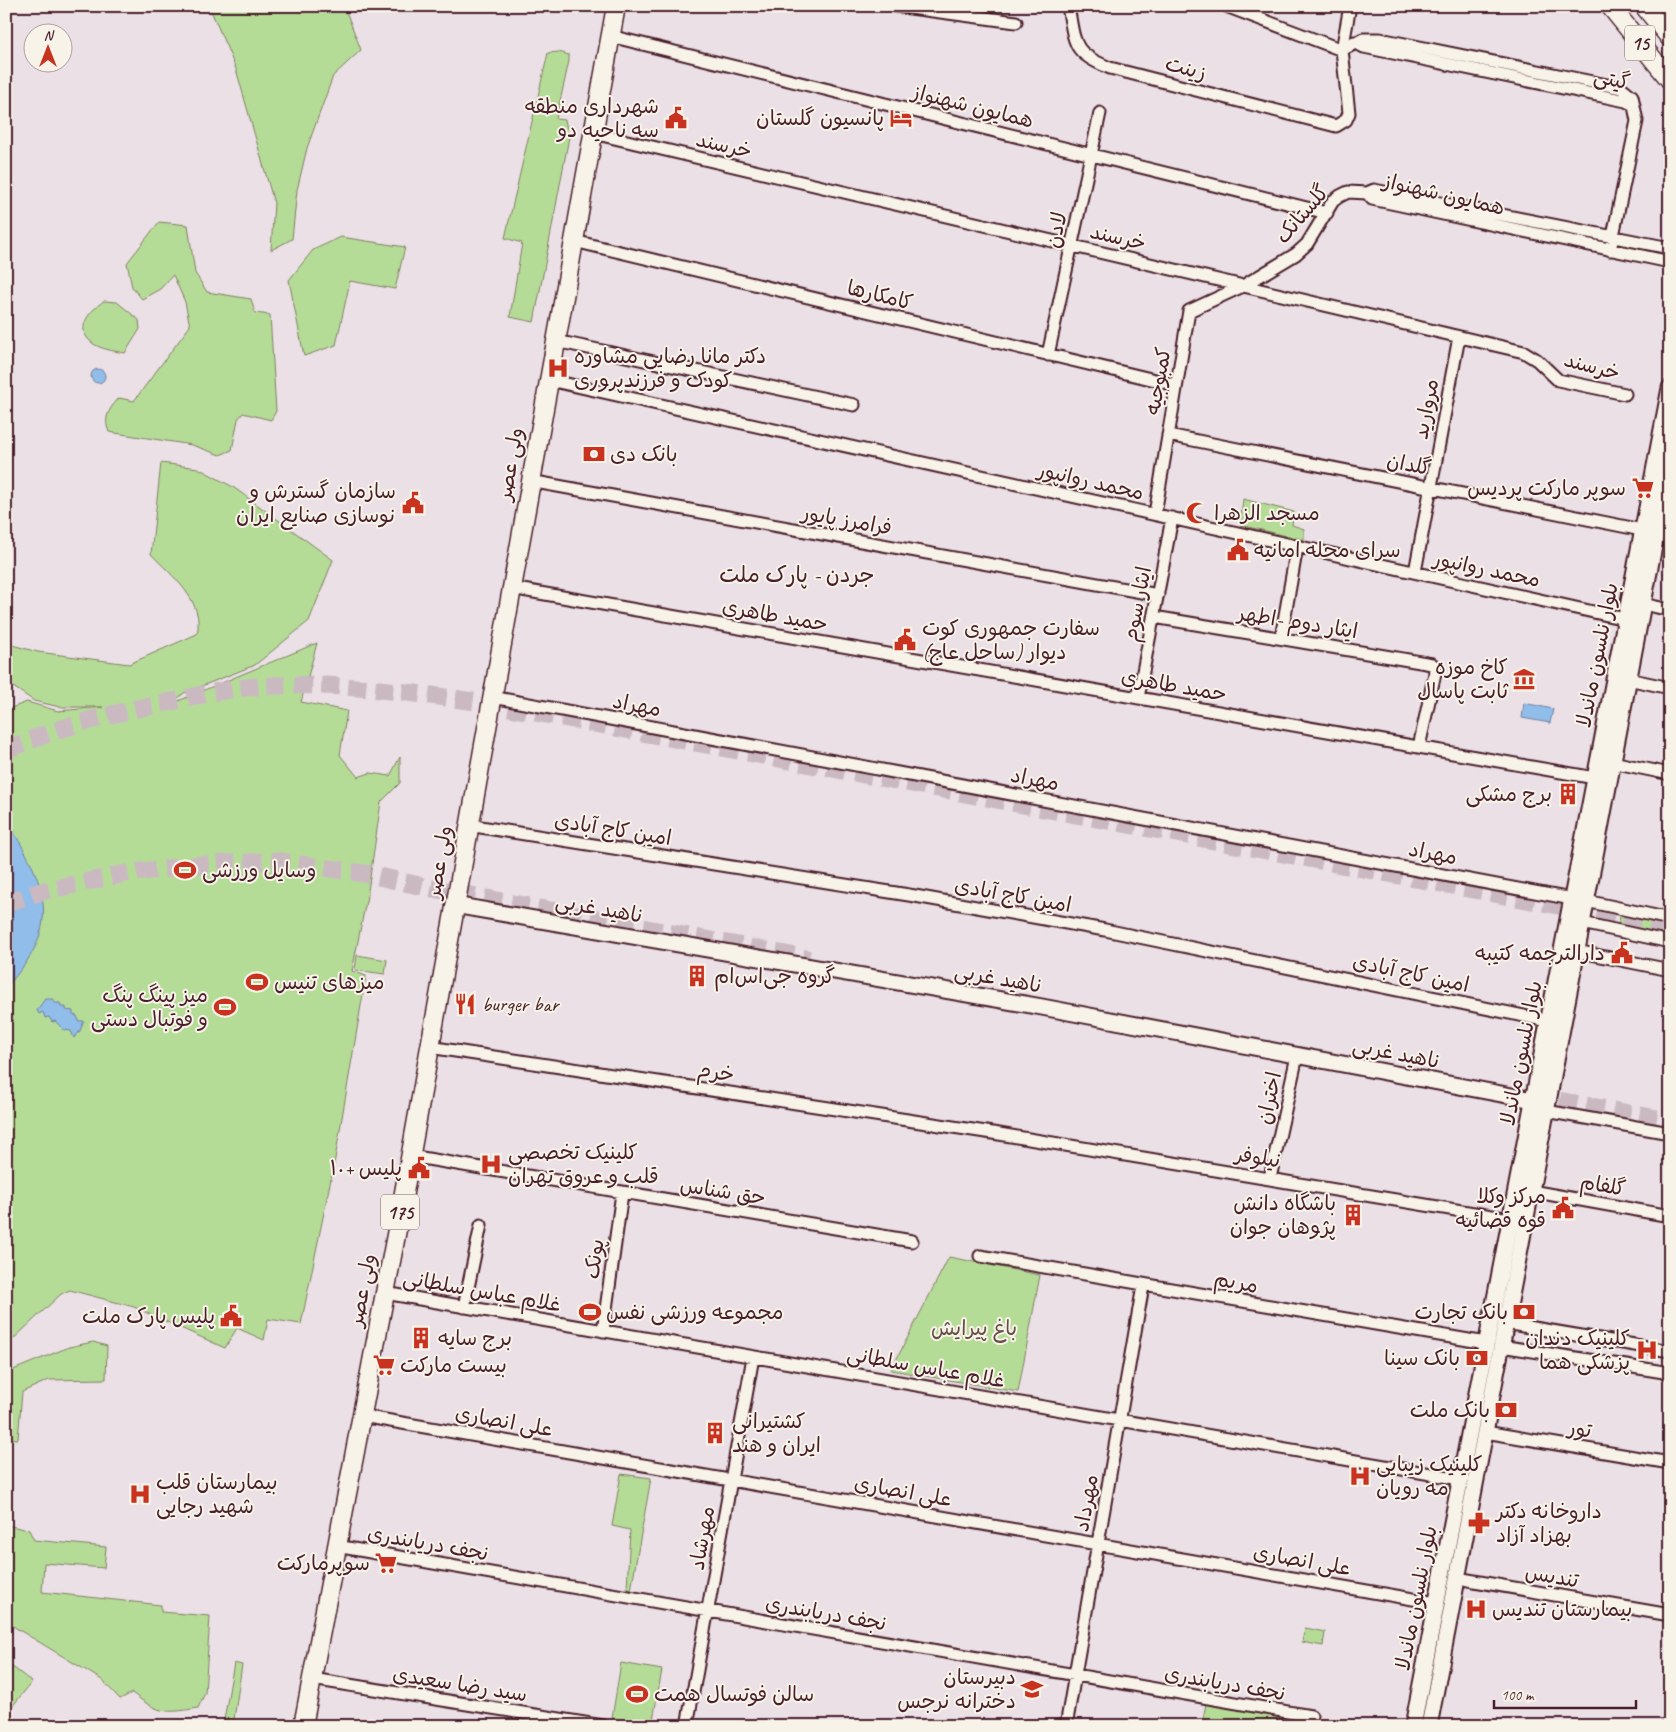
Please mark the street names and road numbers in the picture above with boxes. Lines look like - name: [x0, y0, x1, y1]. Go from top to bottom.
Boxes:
- road number: 15: [1625, 26, 1655, 60]
- street label: زینت: [1163, 50, 1209, 86]
- street label: گیتی: [1591, 63, 1632, 96]
- street label: همایون شهنواز: [907, 78, 1036, 135]
- street label: خرسند: [693, 126, 755, 164]
- street label: همایون شهنواز: [1378, 167, 1507, 222]
- street label: گلستانک: [1269, 179, 1335, 249]
- street label: لادن: [1040, 210, 1072, 250]
- street label: خرسند: [1087, 218, 1149, 256]
- street label: کامکارها: [844, 274, 916, 316]
- street label: کمبوجیه: [1139, 345, 1177, 417]
- street label: خرسند: [1561, 346, 1623, 386]
- street label: مروارید: [1407, 377, 1445, 441]
- street label: ولی عصر: [490, 425, 530, 505]
- street label: گلدان: [1385, 447, 1433, 481]
- street label: محمد روانپور: [1033, 456, 1147, 506]
- street label: فرامرز پایور: [798, 499, 894, 541]
- street label: محمد روانپور: [1429, 545, 1543, 593]
- street label: ایثار سوم: [1117, 564, 1160, 644]
- street label: بلوار نلسون ماندلا: [1570, 580, 1624, 730]
- street label: حمید طاهری: [720, 593, 830, 637]
- street label: ایثار دوم -اطهر: [1234, 599, 1360, 647]
- street label: حمید طاهری: [1119, 663, 1229, 707]
- street label: مهراد: [610, 688, 664, 722]
- street label: مهراد: [1008, 762, 1062, 796]
- street label: امین کاج آبادی: [552, 807, 674, 852]
- street label: ولی عصر: [419, 823, 459, 903]
- street label: مهراد: [1406, 836, 1460, 870]
- street label: امین کاج آبادی: [952, 872, 1074, 919]
- street label: ناهید غربی: [553, 888, 644, 929]
- street label: امین کاج آبادی: [1350, 948, 1472, 999]
- street label: ناهید غربی: [952, 958, 1043, 999]
- street label: بلوار نلسون ماندلا: [1494, 978, 1548, 1128]
- street label: ناهید غربی: [1350, 1032, 1442, 1075]
- street label: خرم: [695, 1056, 736, 1091]
- street label: اختران: [1251, 1069, 1287, 1127]
- street label: نیلوفر: [1231, 1140, 1283, 1174]
- street label: گلفام: [1578, 1168, 1628, 1205]
- street label: حق شناس: [678, 1171, 768, 1211]
- road number: 175: [381, 1194, 419, 1230]
- street label: پونک: [578, 1237, 610, 1281]
- street label: ولی عصر: [342, 1251, 383, 1331]
- street label: غلام عباس سلطانی: [400, 1264, 563, 1321]
- street label: مریم: [1211, 1265, 1260, 1302]
- street label: غلام عباس سلطانی: [844, 1340, 1007, 1397]
- street label: علی انصاری: [453, 1400, 555, 1443]
- street label: تور: [1564, 1414, 1595, 1444]
- street label: علی انصاری: [852, 1470, 954, 1513]
- street label: مهرداد: [1068, 1472, 1104, 1534]
- street label: مهرشاد: [684, 1504, 720, 1572]
- street label: نجف دریابندری: [366, 1520, 490, 1566]
- street label: بلوار نلسون ماندلا: [1389, 1523, 1443, 1673]
- street label: علی انصاری: [1251, 1539, 1353, 1582]
- street label: تندیس: [1523, 1559, 1582, 1594]
- street label: نجف دریابندری: [764, 1590, 888, 1636]
- street label: نجف دریابندری: [1163, 1660, 1287, 1706]
- street label: سید رضا سعیدی: [391, 1661, 529, 1707]

